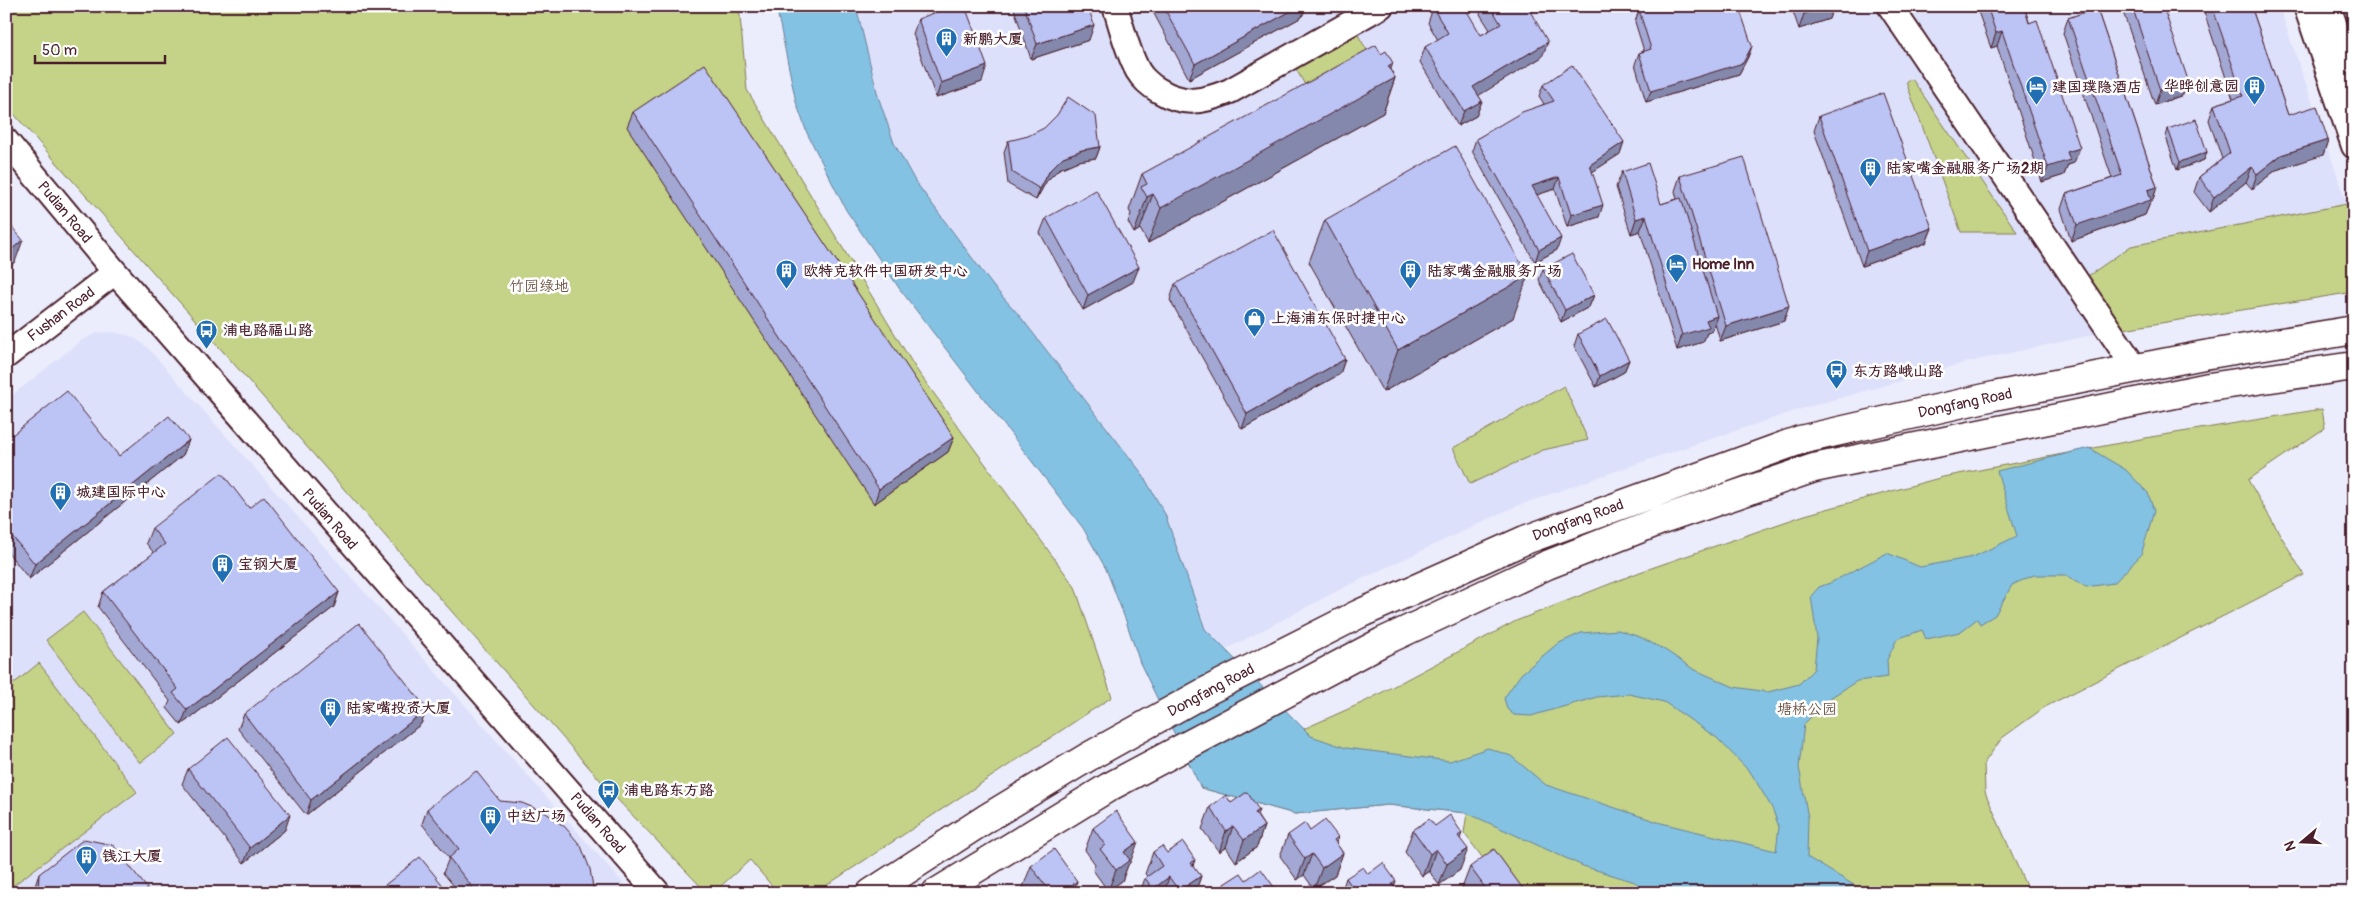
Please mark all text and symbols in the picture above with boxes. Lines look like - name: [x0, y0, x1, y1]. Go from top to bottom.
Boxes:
- building icon: 新鹏大厦: [935, 27, 959, 58]
- place label: 新鹏大厦: [963, 30, 1023, 49]
- scale bar: [35, 32, 165, 64]
- text: 50 m: [42, 41, 77, 60]
- building icon: 华晔创意园: [2243, 74, 2267, 105]
- hotel icon: 建国璞隐酒店: [2024, 75, 2048, 106]
- place label: 华晔创意园: [2164, 77, 2239, 96]
- place label: 建国璞隐酒店: [2052, 78, 2142, 97]
- building icon: 陆家嘴金融服务广场2期: [1858, 156, 1882, 187]
- place label: 陆家嘴金融服务广场2期: [1886, 159, 2044, 178]
- street label: Pudian Road: [33, 177, 96, 247]
- hotel icon: Home Inn: [1664, 252, 1688, 283]
- place label: Home Inn: [1692, 255, 1755, 274]
- building icon: 欧特克软件中国研发中心: [775, 259, 799, 290]
- building icon: 陆家嘴金融服务广场: [1399, 259, 1423, 290]
- place label: 欧特克软件中国研发中心: [803, 262, 968, 281]
- place label: 陆家嘴金融服务广场: [1427, 262, 1562, 281]
- park label: 竹园绿地: [509, 277, 569, 296]
- street label: Fushan Road: [24, 283, 99, 346]
- shop icon: 上海浦东保时捷中心: [1243, 306, 1267, 337]
- place label: 上海浦东保时捷中心: [1271, 309, 1406, 328]
- bus stop icon: 浦电路福山路: [195, 318, 219, 349]
- place label: 浦电路福山路: [223, 321, 313, 340]
- bus stop icon: 东方路峨山路: [1825, 359, 1849, 390]
- place label: 东方路峨山路: [1853, 362, 1943, 381]
- street label: Dongfang Road: [1916, 384, 2014, 423]
- building icon: 城建国际中心: [48, 480, 72, 511]
- place label: 城建国际中心: [76, 483, 166, 502]
- street label: Pudian Road: [298, 485, 361, 554]
- street label: Dongfang Road: [1530, 495, 1626, 546]
- building icon: 宝钢大厦: [210, 552, 234, 583]
- place label: 宝钢大厦: [238, 555, 298, 574]
- street label: Dongfang Road: [1165, 660, 1258, 721]
- building icon: 陆家嘴投资大厦: [318, 696, 342, 727]
- place label: 陆家嘴投资大厦: [346, 699, 451, 718]
- park label: 塘桥公园: [1777, 700, 1837, 719]
- bus stop icon: 浦电路东方路: [596, 778, 620, 809]
- place label: 浦电路东方路: [624, 781, 714, 800]
- street label: Pudian Road: [566, 789, 629, 858]
- building icon: 中达广场: [478, 804, 502, 835]
- place label: 中达广场: [506, 807, 566, 826]
- north arrow: [2278, 816, 2328, 866]
- text: N: [2281, 839, 2300, 853]
- building icon: 钱江大厦: [74, 844, 98, 875]
- place label: 钱江大厦: [102, 847, 162, 866]

